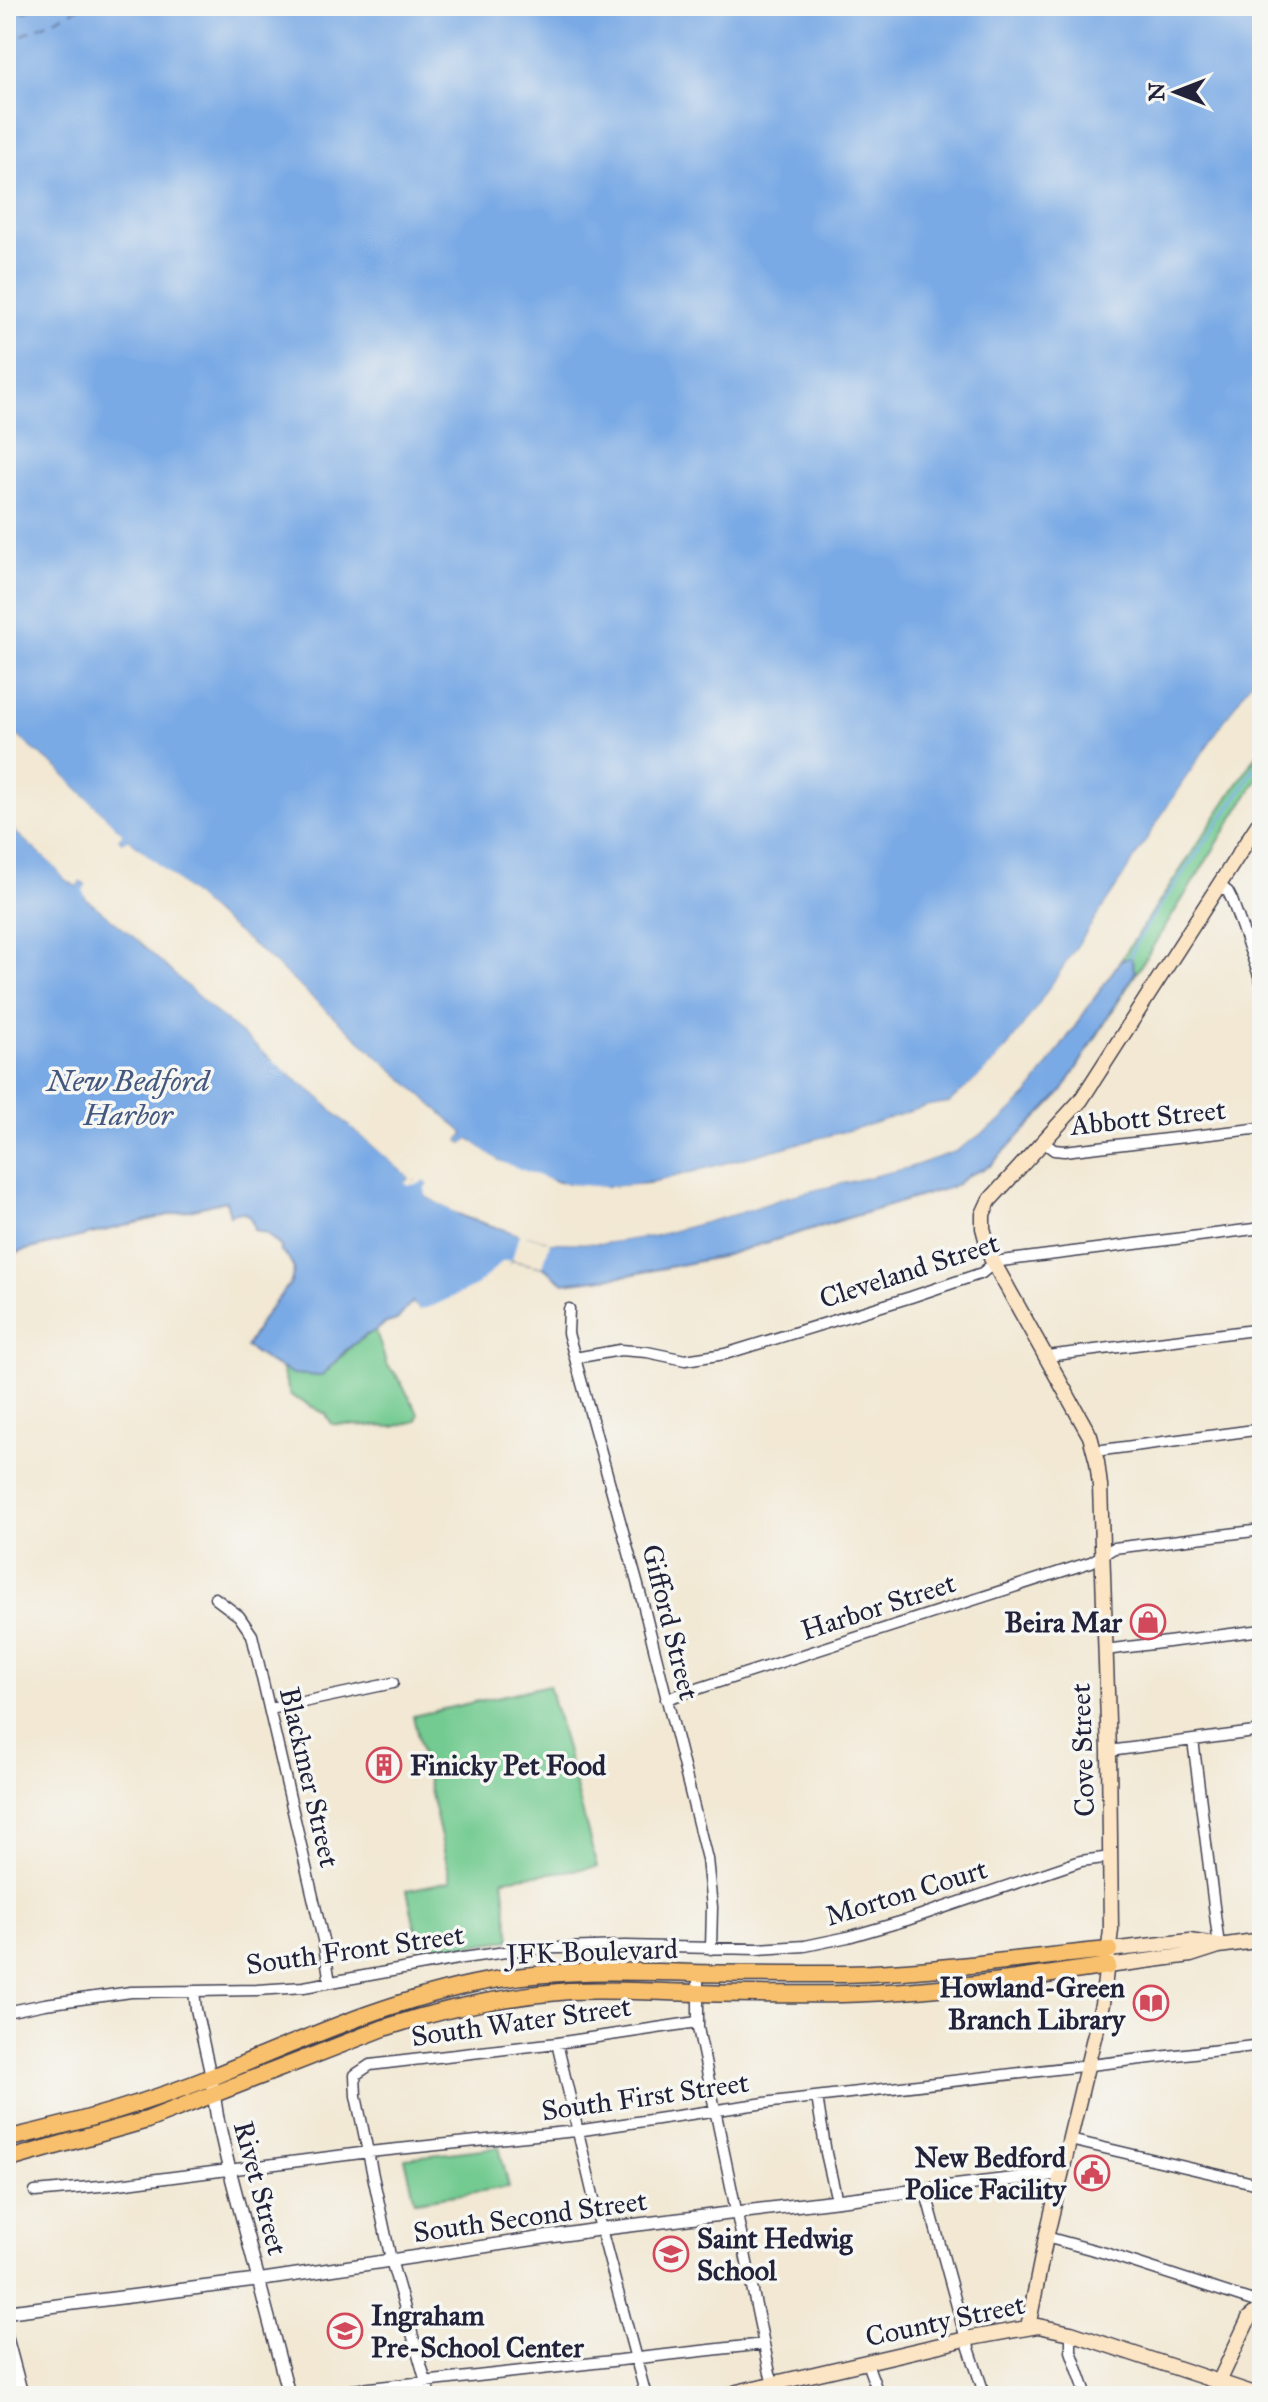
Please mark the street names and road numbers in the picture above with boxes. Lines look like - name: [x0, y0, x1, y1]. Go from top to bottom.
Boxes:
- street label: Abbott Street: [1068, 1092, 1227, 1143]
- street label: Cleveland Street: [815, 1225, 1004, 1316]
- street label: Gifford Street: [634, 1541, 707, 1704]
- street label: Harbor Street: [796, 1565, 960, 1648]
- street label: Cove Street: [1063, 1683, 1102, 1817]
- street label: Blackmer Street: [272, 1684, 347, 1871]
- street label: Morton Court: [821, 1851, 991, 1934]
- street label: South Front Street: [244, 1917, 466, 1982]
- street label: JFK Boulevard: [502, 1931, 679, 1972]
- street label: South Water Street: [409, 1989, 633, 2054]
- street label: South First Street: [539, 2065, 751, 2128]
- street label: Rivet Street: [226, 2117, 295, 2259]
- street label: South Second Street: [411, 2183, 649, 2250]
- street label: County Street: [862, 2287, 1028, 2354]

